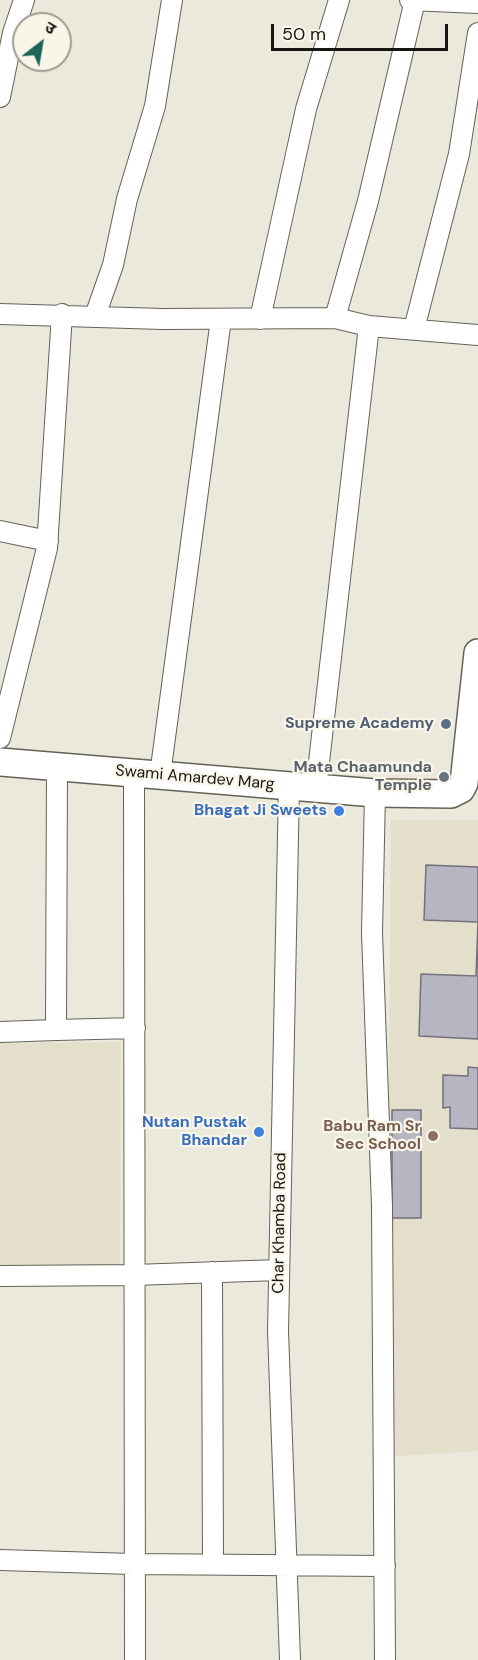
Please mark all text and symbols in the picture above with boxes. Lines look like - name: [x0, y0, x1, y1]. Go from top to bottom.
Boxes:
- north arrow: [12, 12, 72, 72]
- scale bar: [274, 12, 451, 50]
- text: उ: [41, 16, 60, 39]
- text: 50 m: [282, 22, 326, 46]
- place label: Supreme Academy: [285, 714, 434, 734]
- marker: Supreme Academy: [439, 717, 453, 731]
- place label: Mata Chaamunda Temple: [293, 758, 432, 796]
- street label: Swami Amardev Marg: [115, 761, 275, 795]
- marker: Mata Chaamunda Temple: [437, 770, 451, 784]
- place label: Bhagat Ji Sweets: [194, 801, 327, 821]
- marker: Bhagat Ji Sweets: [332, 804, 346, 818]
- place label: Nutan Pustak Bhandar: [142, 1113, 247, 1151]
- place label: Babu Ram Sr Sec School: [323, 1117, 421, 1155]
- marker: Nutan Pustak Bhandar: [252, 1125, 266, 1139]
- marker: Babu Ram Sr Sec School: [426, 1129, 440, 1143]
- street label: Char Khamba Road: [269, 1152, 291, 1294]

